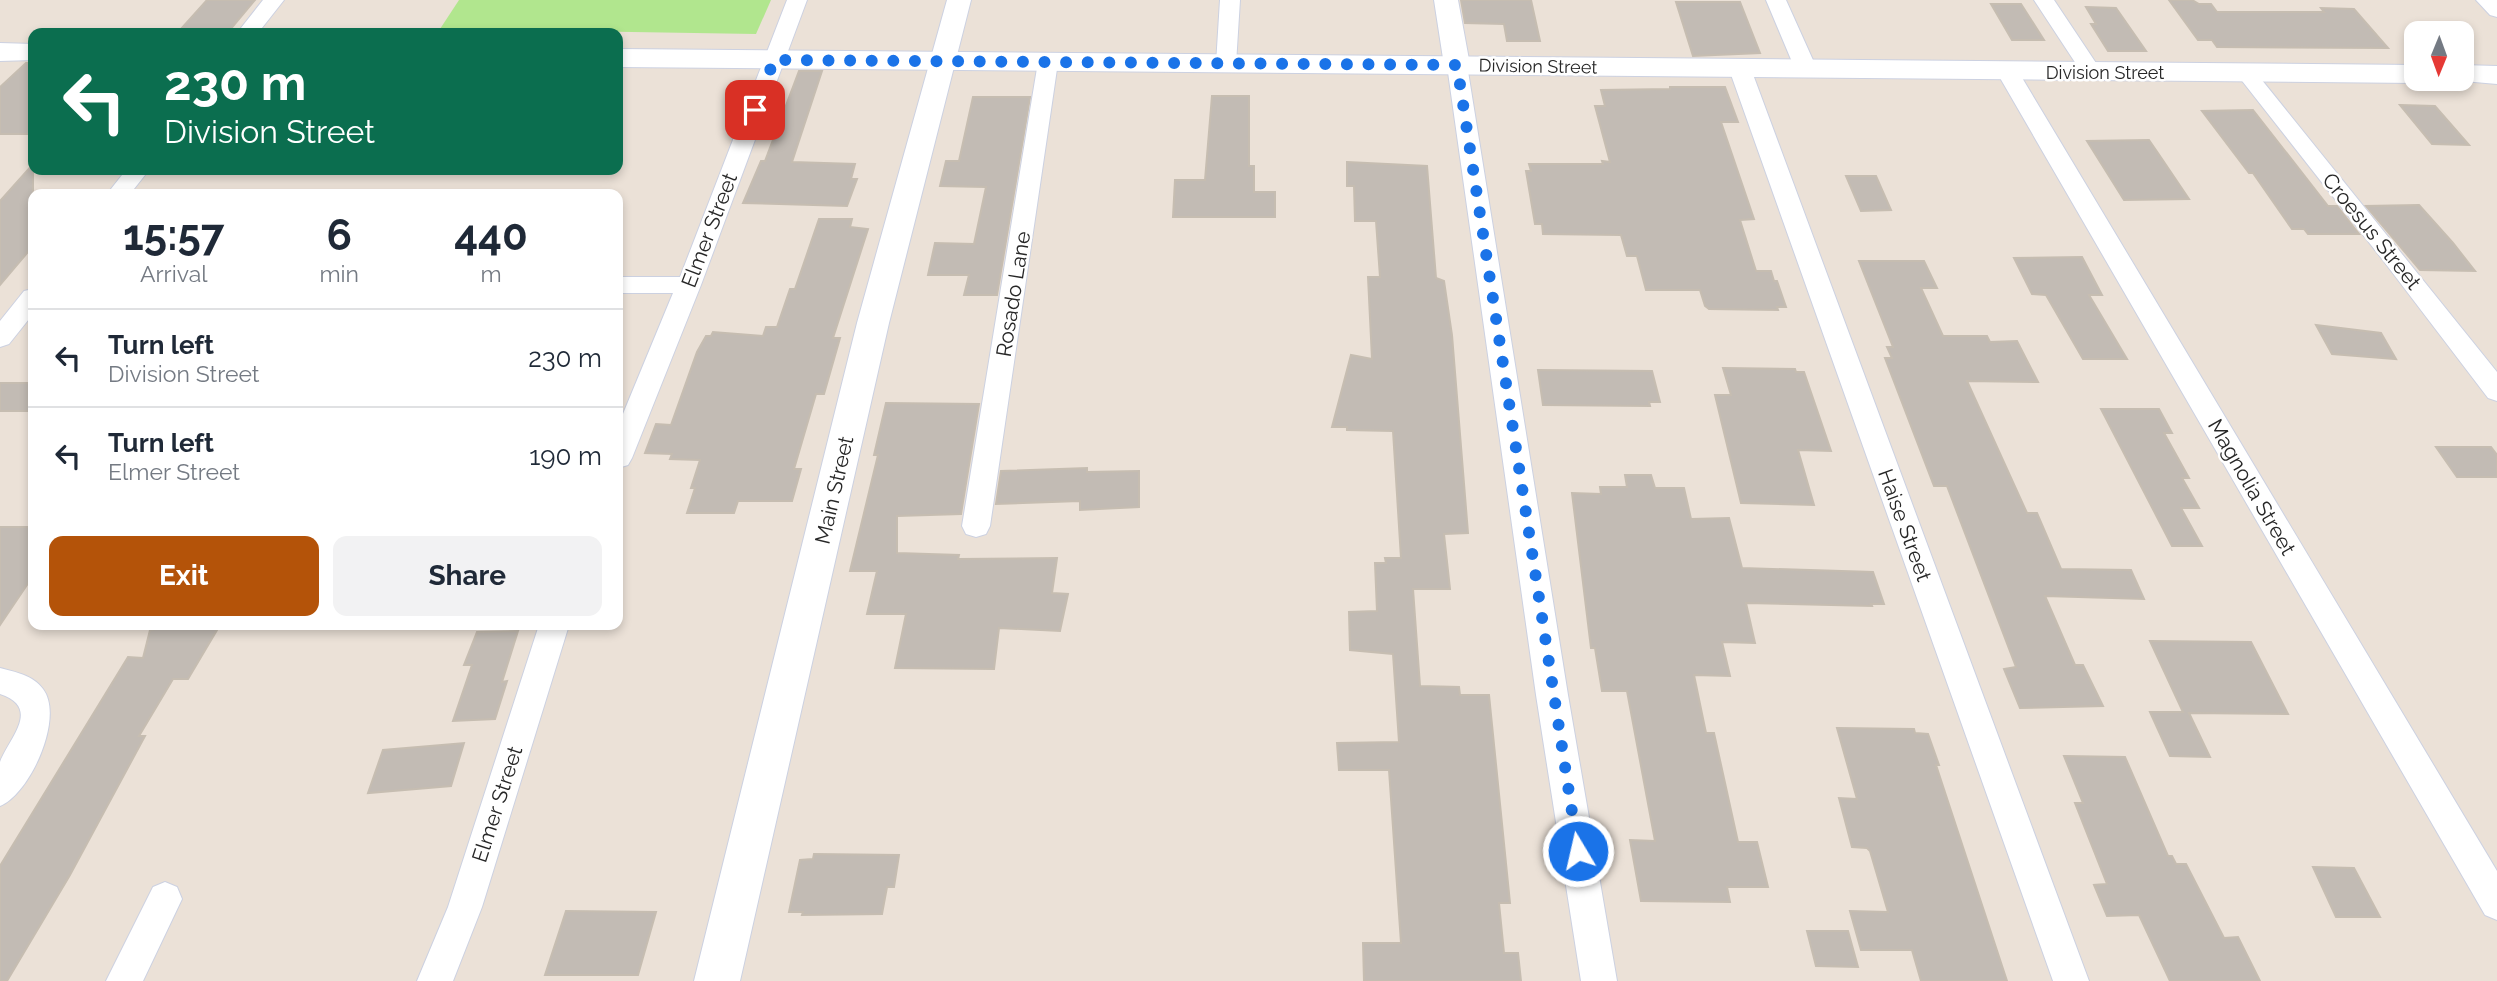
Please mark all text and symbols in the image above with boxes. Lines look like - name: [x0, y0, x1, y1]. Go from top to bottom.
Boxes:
- north arrow: [2404, 21, 2474, 91]
- map controls: [2404, 21, 2474, 91]
- text: 230 m: [164, 54, 306, 111]
- street label: Division Street: [1479, 54, 1597, 78]
- icon: left: [49, 56, 140, 147]
- street label: Division Street: [2046, 62, 2164, 83]
- pin: [725, 80, 785, 140]
- icon: arrive: [736, 91, 774, 129]
- text: Division Street: [164, 113, 375, 150]
- street label: Croesus Street: [2317, 168, 2427, 294]
- street label: Elmer Street: [676, 169, 742, 291]
- text: 15:57: [123, 211, 224, 260]
- text: 6: [326, 211, 352, 260]
- text: 440: [454, 211, 528, 260]
- street label: Rosado Lane: [991, 230, 1035, 358]
- text: Arrival: [140, 260, 207, 287]
- text: min: [319, 260, 359, 287]
- text: m: [480, 260, 502, 287]
- text: Turn left: [108, 330, 214, 360]
- icon: left: [49, 339, 87, 377]
- text: 230 m: [528, 343, 602, 373]
- text: Division Street: [108, 360, 260, 387]
- street label: Magnolia Street: [2203, 415, 2301, 559]
- text: Turn left: [108, 428, 214, 458]
- street label: Main Street: [809, 434, 859, 546]
- icon: left: [49, 437, 87, 475]
- text: 190 m: [529, 441, 602, 471]
- text: Elmer Street: [108, 458, 240, 485]
- street label: Haise Street: [1873, 466, 1937, 584]
- button: Exit: [49, 536, 319, 616]
- button: Share: [333, 536, 602, 616]
- street label: Elmer Street: [466, 743, 528, 865]
- position arrow: [1541, 814, 1615, 888]

